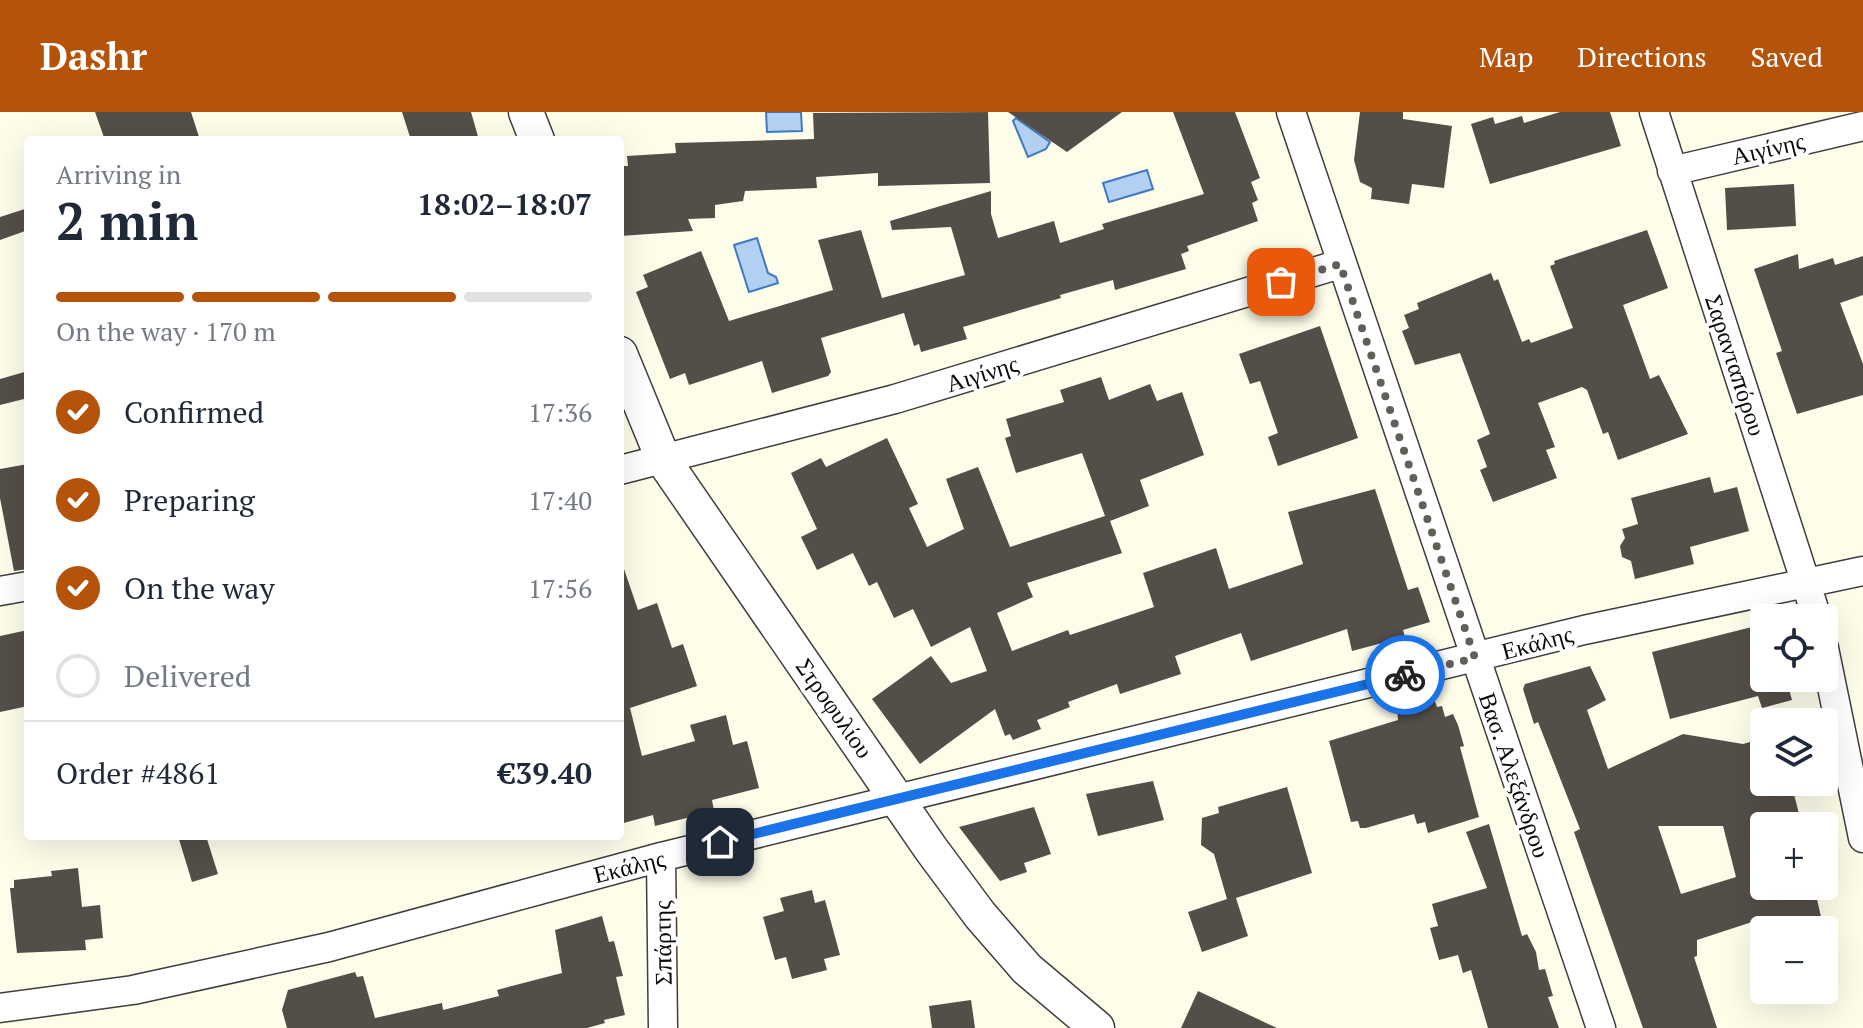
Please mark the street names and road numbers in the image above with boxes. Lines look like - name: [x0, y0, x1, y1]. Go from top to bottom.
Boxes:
- street label: Αιγίνης: [1728, 124, 1808, 172]
- street label: Σαρανταπόρου: [1698, 290, 1774, 440]
- street label: Αιγίνης: [942, 347, 1022, 399]
- street label: Εκάλης: [1498, 617, 1577, 667]
- street label: Στροφυλίου: [789, 652, 881, 764]
- street label: Βασ. Αλεξάνδρου: [1472, 688, 1558, 862]
- street label: Εκάλης: [590, 842, 669, 890]
- street label: Σπάρτης: [645, 900, 679, 986]

